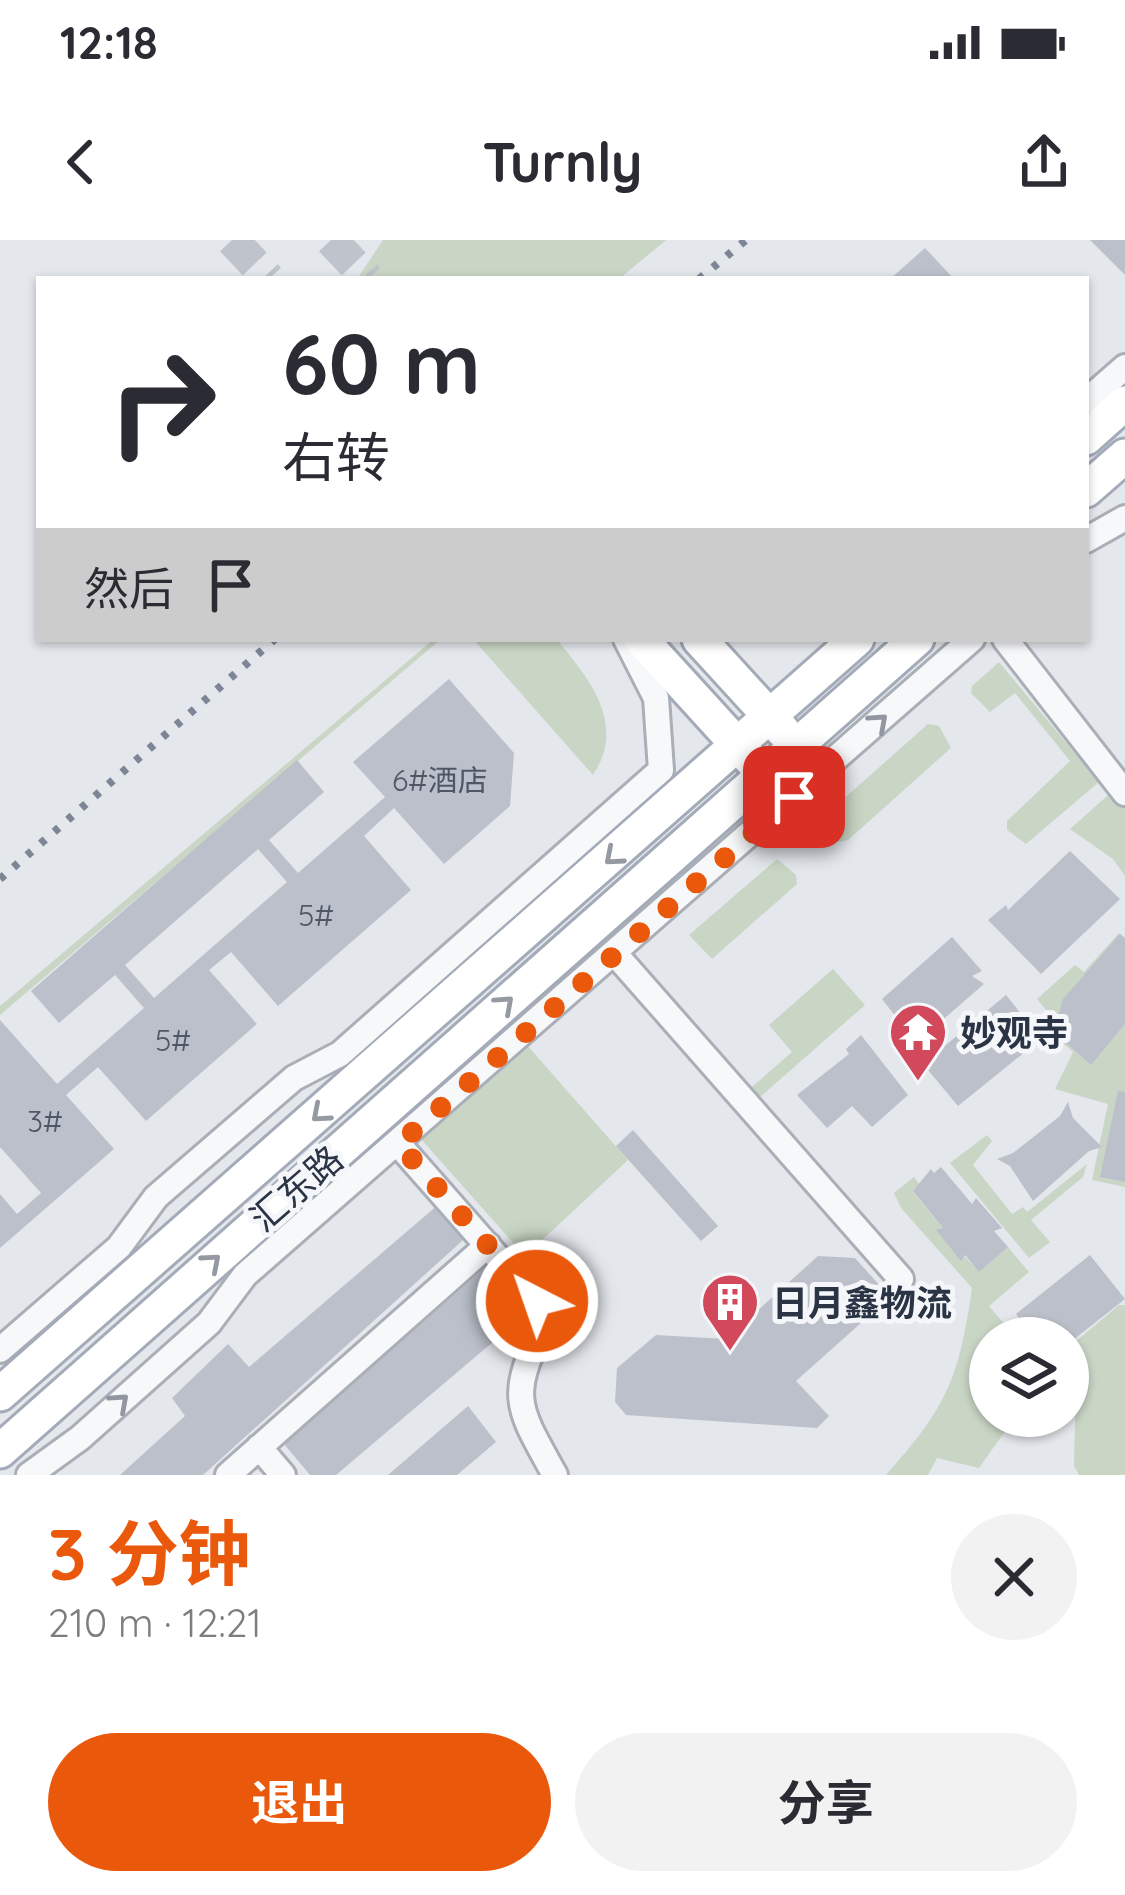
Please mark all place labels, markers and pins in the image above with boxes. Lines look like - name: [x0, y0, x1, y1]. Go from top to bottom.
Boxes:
- pin: [743, 746, 845, 848]
- temple icon: 妙观寺: [887, 1001, 949, 1083]
- place label: 妙观寺: [960, 1010, 1068, 1055]
- building icon: 日月鑫物流: [699, 1271, 761, 1353]
- place label: 日月鑫物流: [772, 1280, 952, 1325]

